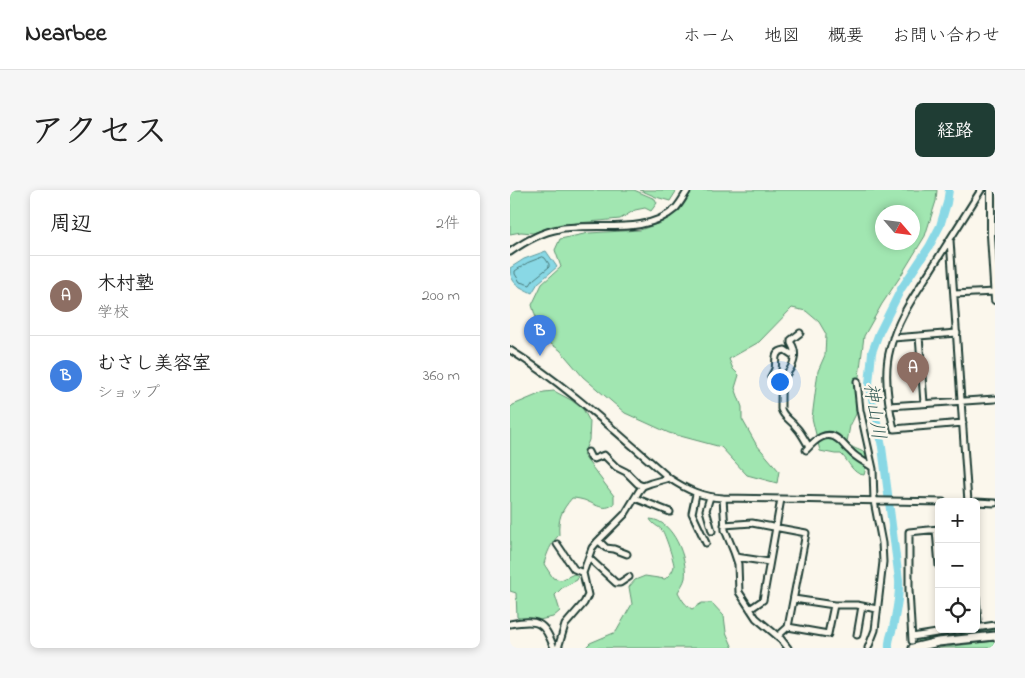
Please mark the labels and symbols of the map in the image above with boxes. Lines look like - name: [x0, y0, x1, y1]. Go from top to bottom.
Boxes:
- north arrow: [875, 205, 920, 250]
- pin: B: [524, 315, 556, 356]
- pin: A: [897, 352, 929, 393]
- your location: [767, 369, 793, 395]
- water label: 神山川: [856, 381, 891, 442]

